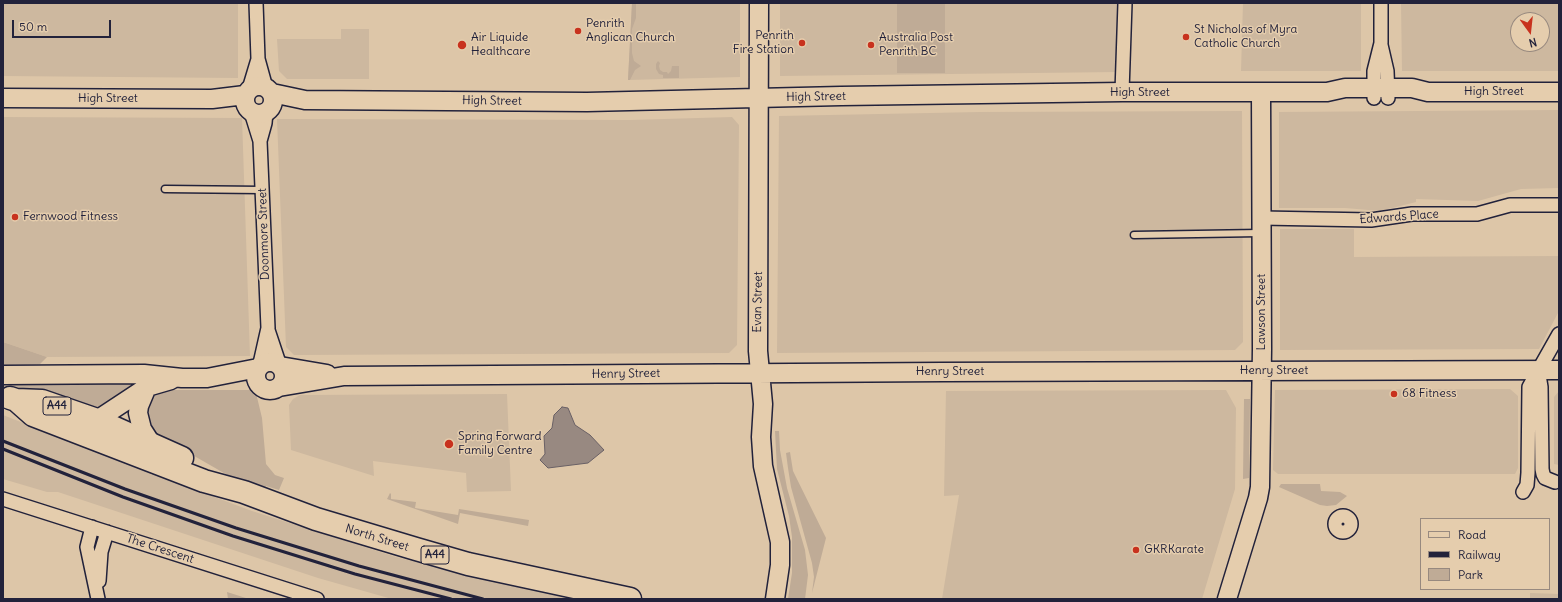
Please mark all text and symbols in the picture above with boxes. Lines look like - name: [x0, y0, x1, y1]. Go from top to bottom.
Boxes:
- scale bar: [14, 12, 113, 38]
- north arrow: [1510, 12, 1550, 52]
- place label: Penrith Anglican Church: [586, 17, 675, 45]
- text: 50 m: [19, 19, 47, 34]
- place label: St Nicholas of Myra Catholic Church: [1194, 23, 1297, 51]
- marker: Penrith Anglican Church: [573, 26, 583, 36]
- place label: Penrith Fire Station: [733, 29, 794, 57]
- place label: Air Liquide Healthcare: [471, 31, 530, 59]
- place label: Australia Post Penrith BC: [879, 31, 953, 59]
- marker: St Nicholas of Myra Catholic Church: [1181, 32, 1191, 42]
- text: N: [1527, 35, 1538, 50]
- marker: Penrith Fire Station: [797, 38, 807, 48]
- marker: Air Liquide Healthcare: [456, 39, 468, 51]
- marker: Australia Post Penrith BC: [866, 40, 876, 50]
- street label: High Street: [1464, 85, 1524, 99]
- street label: High Street: [1110, 86, 1170, 100]
- street label: High Street: [786, 89, 846, 105]
- street label: High Street: [78, 92, 138, 106]
- street label: High Street: [462, 93, 522, 109]
- street label: Doonmore Street: [255, 188, 273, 280]
- street label: Edwards Place: [1359, 207, 1439, 227]
- place label: Fernwood Fitness: [23, 210, 118, 224]
- marker: Fernwood Fitness: [10, 212, 20, 222]
- street label: Evan Street: [750, 271, 766, 333]
- street label: Lawson Street: [1255, 274, 1269, 350]
- street label: Henry Street: [1240, 364, 1308, 378]
- street label: Henry Street: [916, 365, 984, 379]
- street label: Henry Street: [592, 366, 660, 382]
- place label: 68 Fitness: [1402, 387, 1457, 401]
- marker: 68 Fitness: [1389, 389, 1399, 399]
- road number: A44: [43, 397, 71, 415]
- place label: Spring Forward Family Centre: [458, 430, 542, 458]
- marker: Spring Forward Family Centre: [443, 438, 455, 450]
- legend: [1420, 518, 1550, 590]
- street label: North Street: [343, 522, 411, 554]
- text: Road: [1458, 527, 1486, 542]
- street label: The Crescent: [124, 531, 196, 567]
- place label: GKRKarate: [1144, 543, 1204, 557]
- marker: GKRKarate: [1131, 545, 1141, 555]
- road number: A44: [421, 546, 449, 564]
- text: Railway: [1458, 547, 1501, 562]
- text: Park: [1458, 567, 1483, 582]

